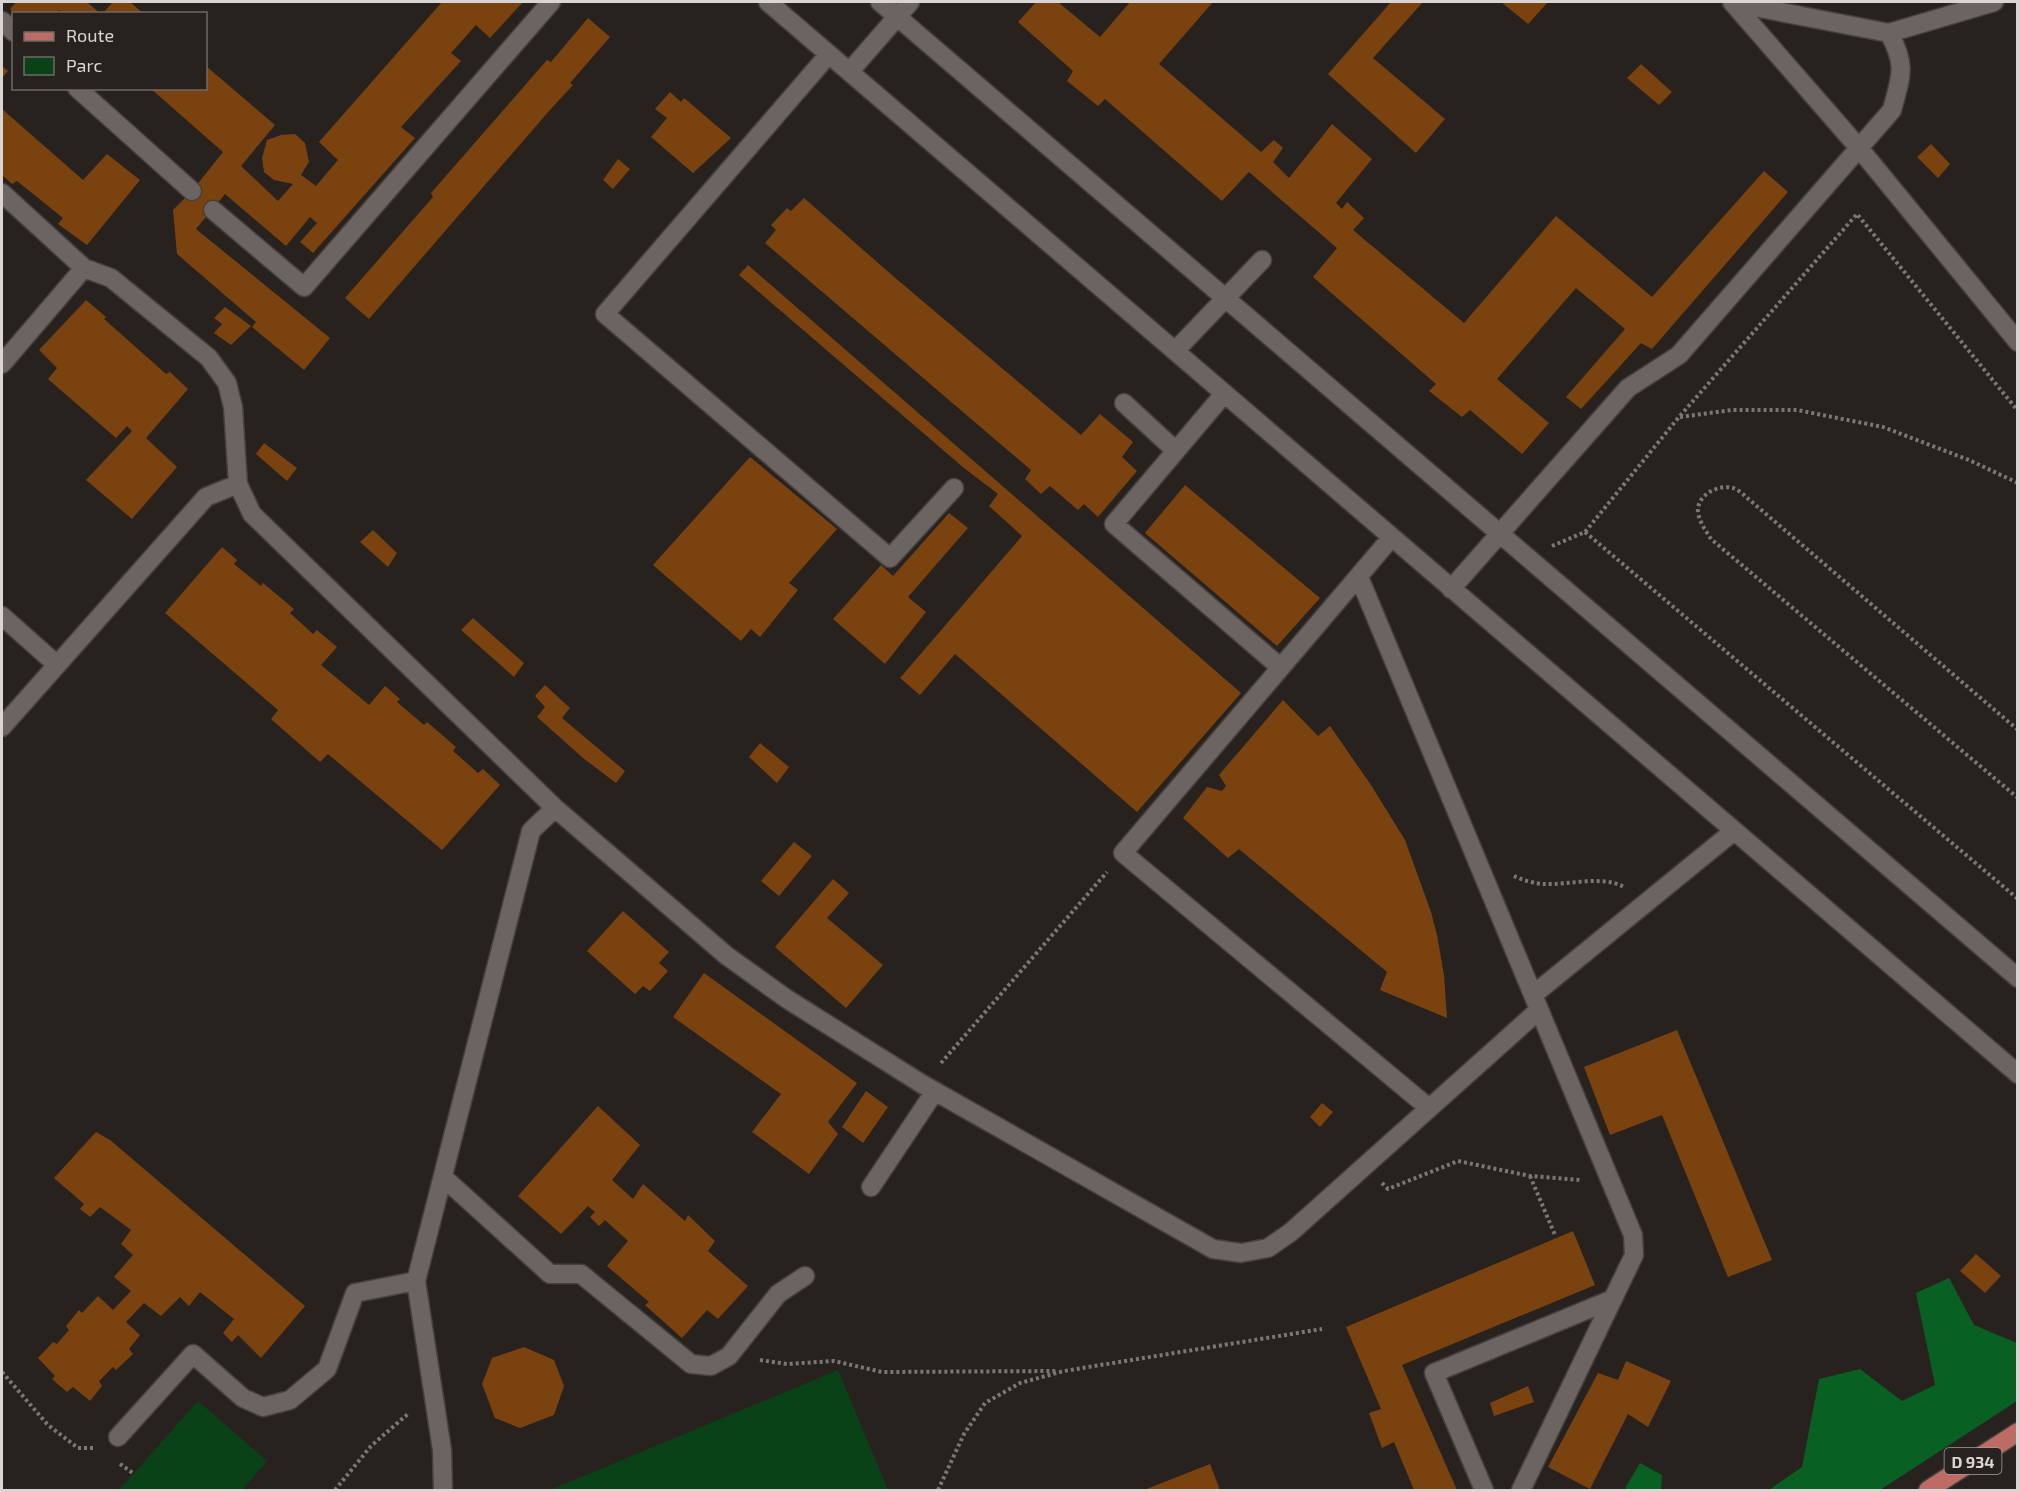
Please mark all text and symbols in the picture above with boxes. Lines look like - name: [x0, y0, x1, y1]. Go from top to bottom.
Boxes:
- legend: [12, 12, 207, 90]
- text: Route: [66, 24, 114, 46]
- text: Parc: [66, 54, 102, 76]
- road number: D 934: [1944, 1448, 2002, 1474]

